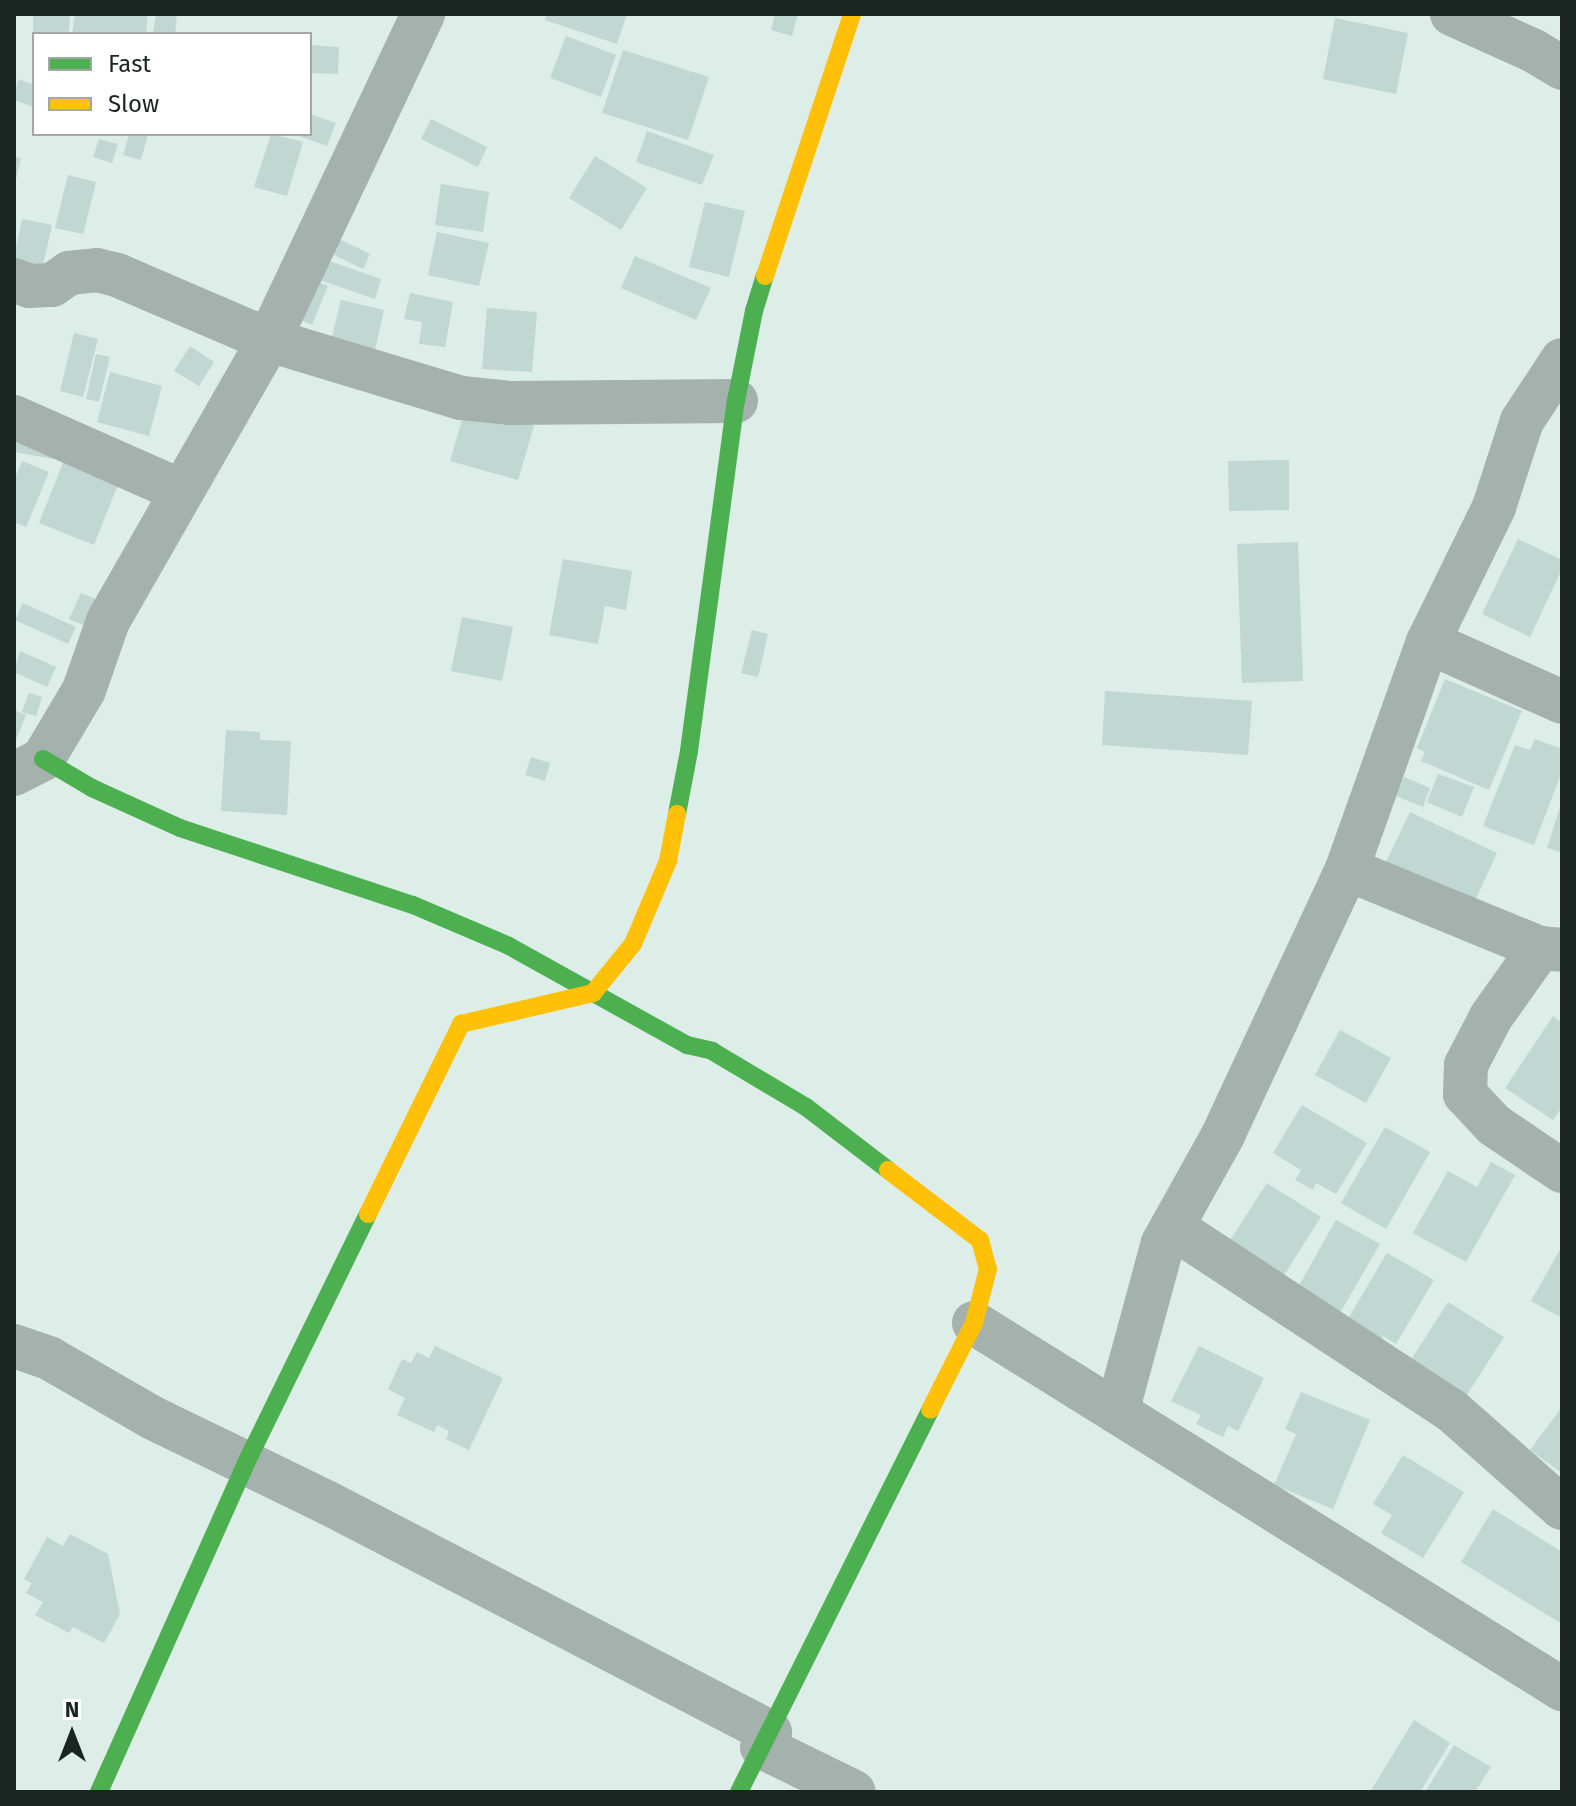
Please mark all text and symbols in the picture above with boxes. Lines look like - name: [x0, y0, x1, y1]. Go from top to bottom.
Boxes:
- legend: [32, 32, 312, 136]
- text: Fast: [108, 50, 151, 78]
- text: Slow: [108, 90, 159, 118]
- north arrow: [32, 1694, 112, 1774]
- text: N: [65, 1696, 79, 1723]

